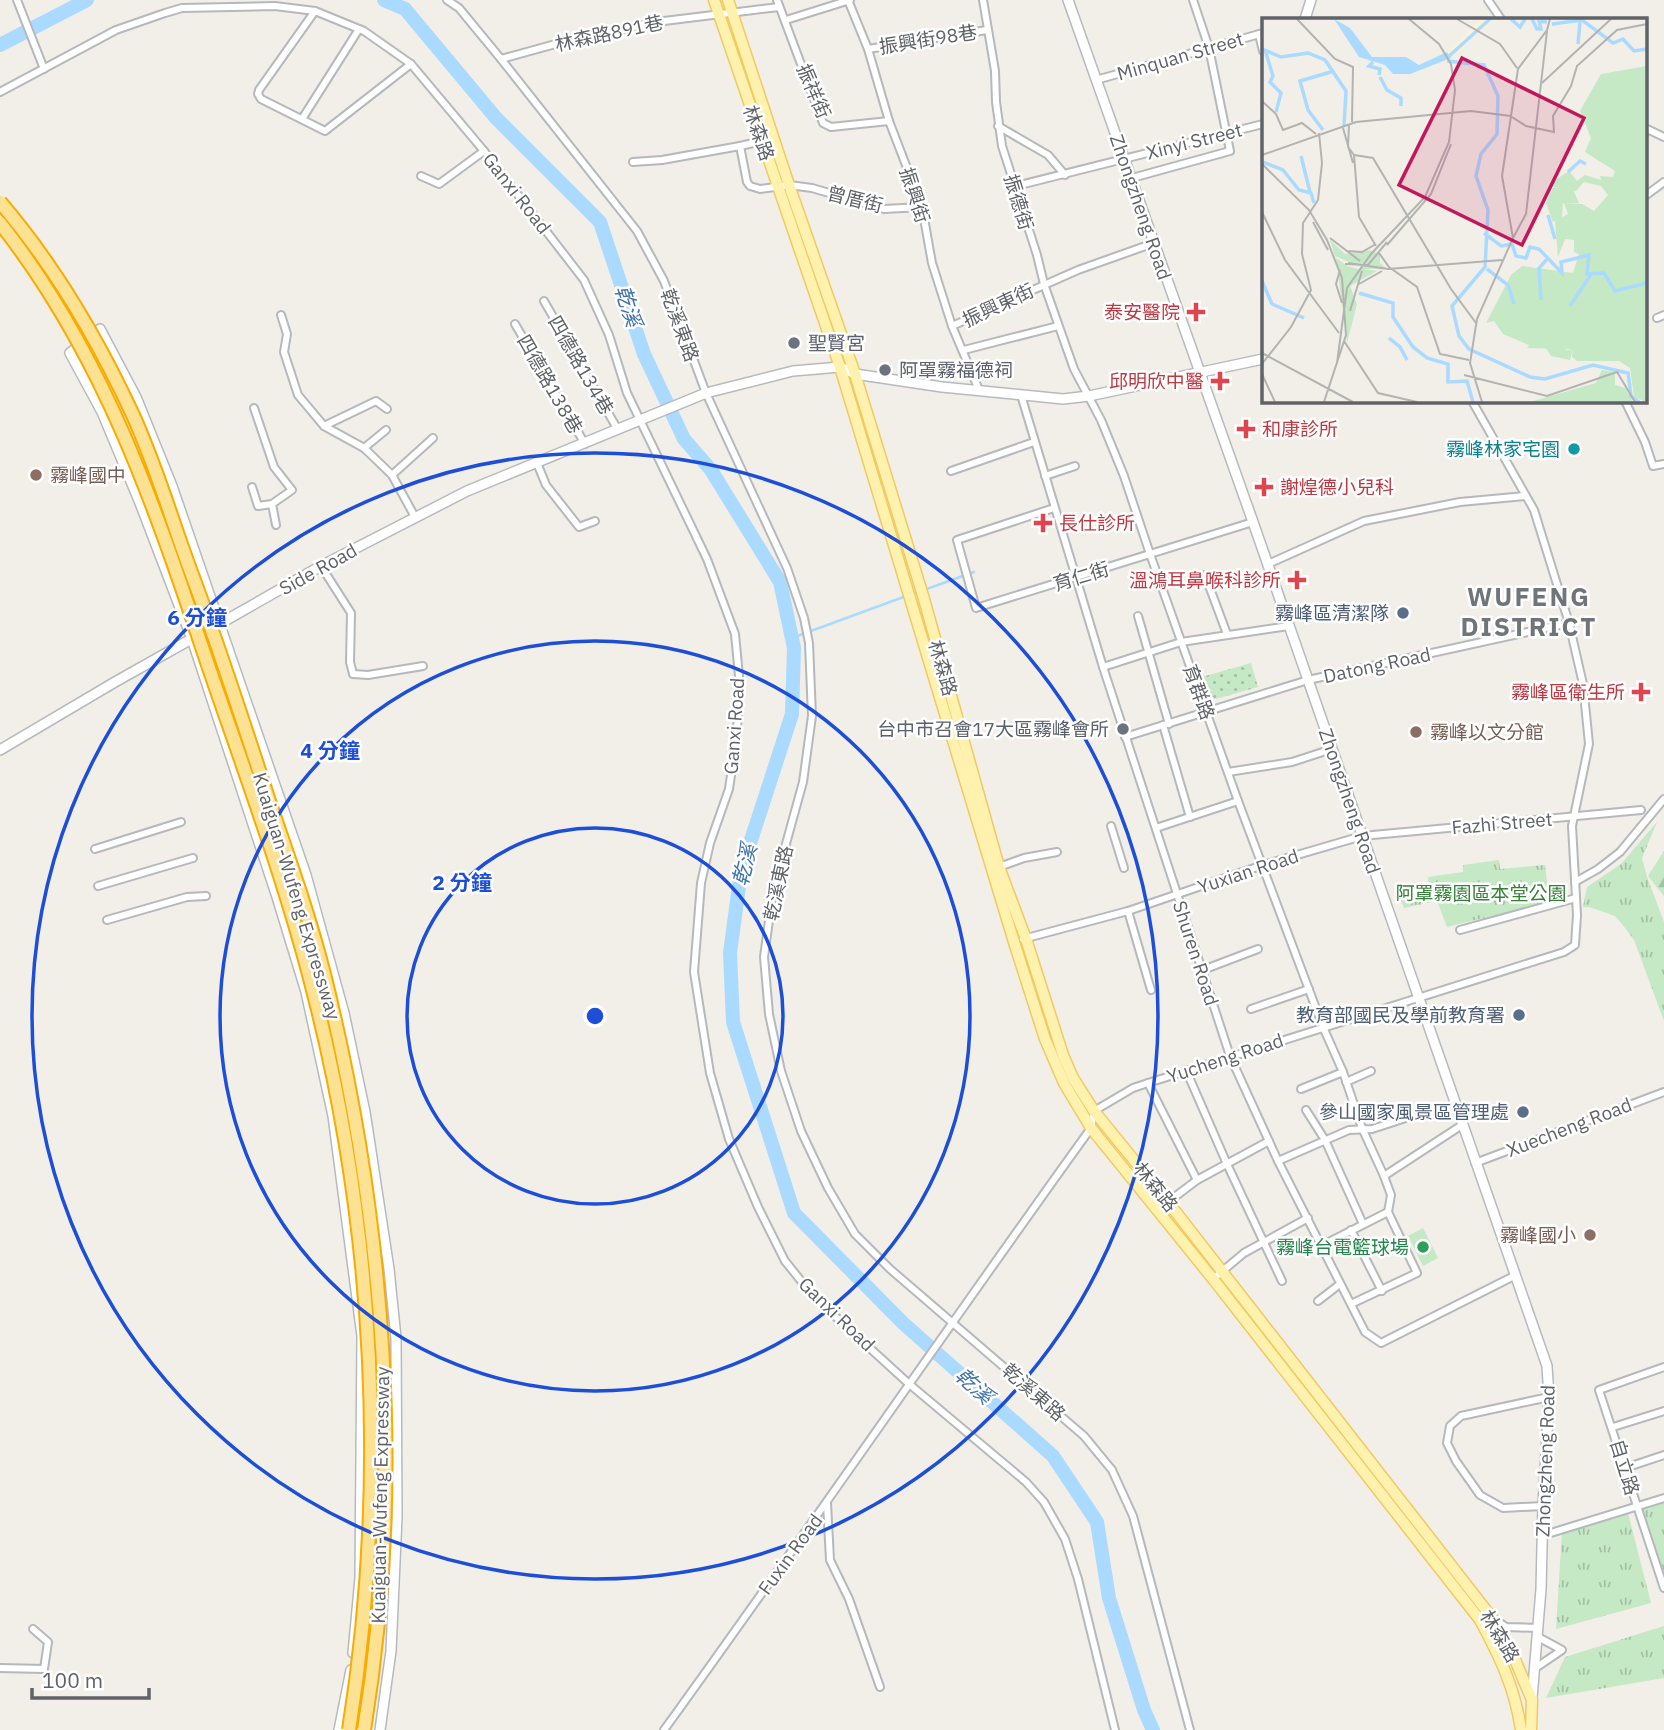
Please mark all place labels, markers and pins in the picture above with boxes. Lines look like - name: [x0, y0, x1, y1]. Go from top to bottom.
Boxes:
- place label: 泰安醫院: [1104, 300, 1180, 324]
- marker: 泰安醫院: [1186, 302, 1206, 322]
- place label: 聖賢宮: [808, 331, 865, 355]
- marker: 聖賢宮: [786, 335, 802, 351]
- place label: 阿罩霧福德祠: [899, 358, 1013, 382]
- marker: 阿罩霧福德祠: [877, 362, 893, 378]
- place label: 邱明欣中醫: [1109, 369, 1204, 393]
- marker: 邱明欣中醫: [1210, 371, 1230, 391]
- place label: 和康診所: [1262, 417, 1338, 441]
- marker: 和康診所: [1236, 419, 1256, 439]
- place label: 霧峰林家宅園: [1446, 437, 1560, 461]
- marker: 霧峰林家宅園: [1566, 441, 1582, 457]
- place label: 霧峰國中: [50, 463, 126, 487]
- marker: 霧峰國中: [28, 467, 44, 483]
- place label: 謝煌德小兒科: [1280, 475, 1394, 499]
- marker: 謝煌德小兒科: [1254, 477, 1274, 497]
- place label: 長仕診所: [1059, 511, 1135, 535]
- marker: 長仕診所: [1033, 513, 1053, 533]
- place label: 溫鴻耳鼻喉科診所: [1129, 568, 1281, 592]
- marker: 溫鴻耳鼻喉科診所: [1287, 570, 1307, 590]
- place label: 霧峰區清潔隊: [1275, 601, 1389, 625]
- marker: 霧峰區清潔隊: [1395, 605, 1411, 621]
- place label: 霧峰區衛生所: [1511, 680, 1625, 704]
- marker: 霧峰區衛生所: [1631, 682, 1651, 702]
- place label: 台中市召會17大區霧峰會所: [877, 717, 1109, 741]
- place label: 霧峰以文分館: [1430, 720, 1544, 744]
- marker: 台中市召會17大區霧峰會所: [1115, 721, 1131, 737]
- marker: 霧峰以文分館: [1408, 724, 1424, 740]
- place label: 教育部國民及學前教育署: [1296, 1003, 1505, 1027]
- centre of rings: [583, 1004, 607, 1028]
- marker: 教育部國民及學前教育署: [1511, 1007, 1527, 1023]
- place label: 參山國家風景區管理處: [1319, 1100, 1509, 1124]
- marker: 參山國家風景區管理處: [1515, 1104, 1531, 1120]
- place label: 霧峰國小: [1500, 1223, 1576, 1247]
- marker: 霧峰國小: [1582, 1227, 1598, 1243]
- place label: 霧峰台電籃球場: [1276, 1235, 1409, 1259]
- marker: 霧峰台電籃球場: [1415, 1239, 1431, 1255]

